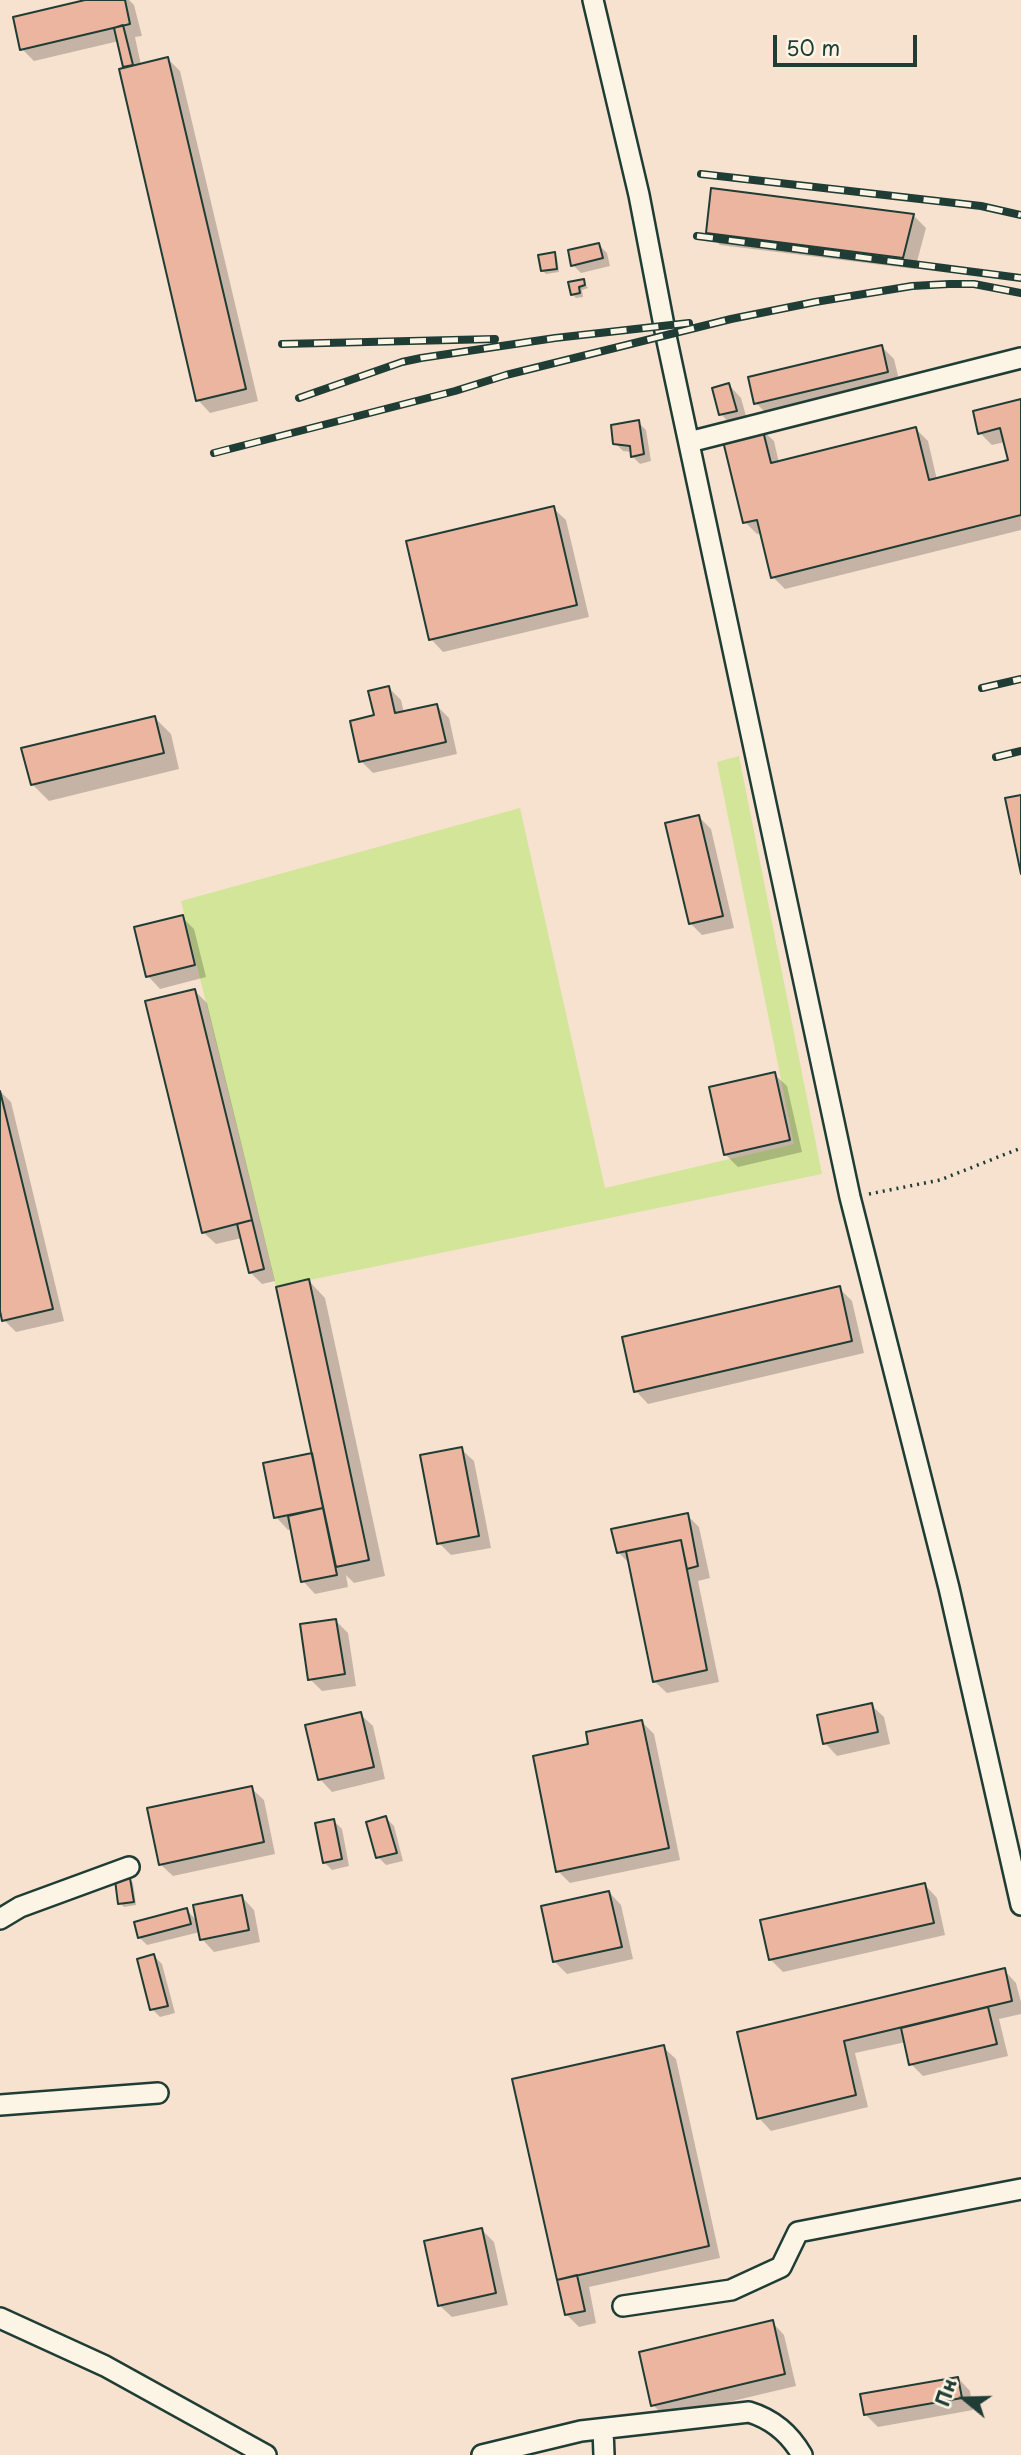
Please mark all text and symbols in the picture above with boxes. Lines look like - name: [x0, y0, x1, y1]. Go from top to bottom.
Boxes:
- scale bar: [776, 21, 920, 65]
- text: 50 m: [786, 31, 840, 63]
- north arrow: [930, 2364, 1000, 2434]
- text: Пн: [927, 2375, 963, 2410]

